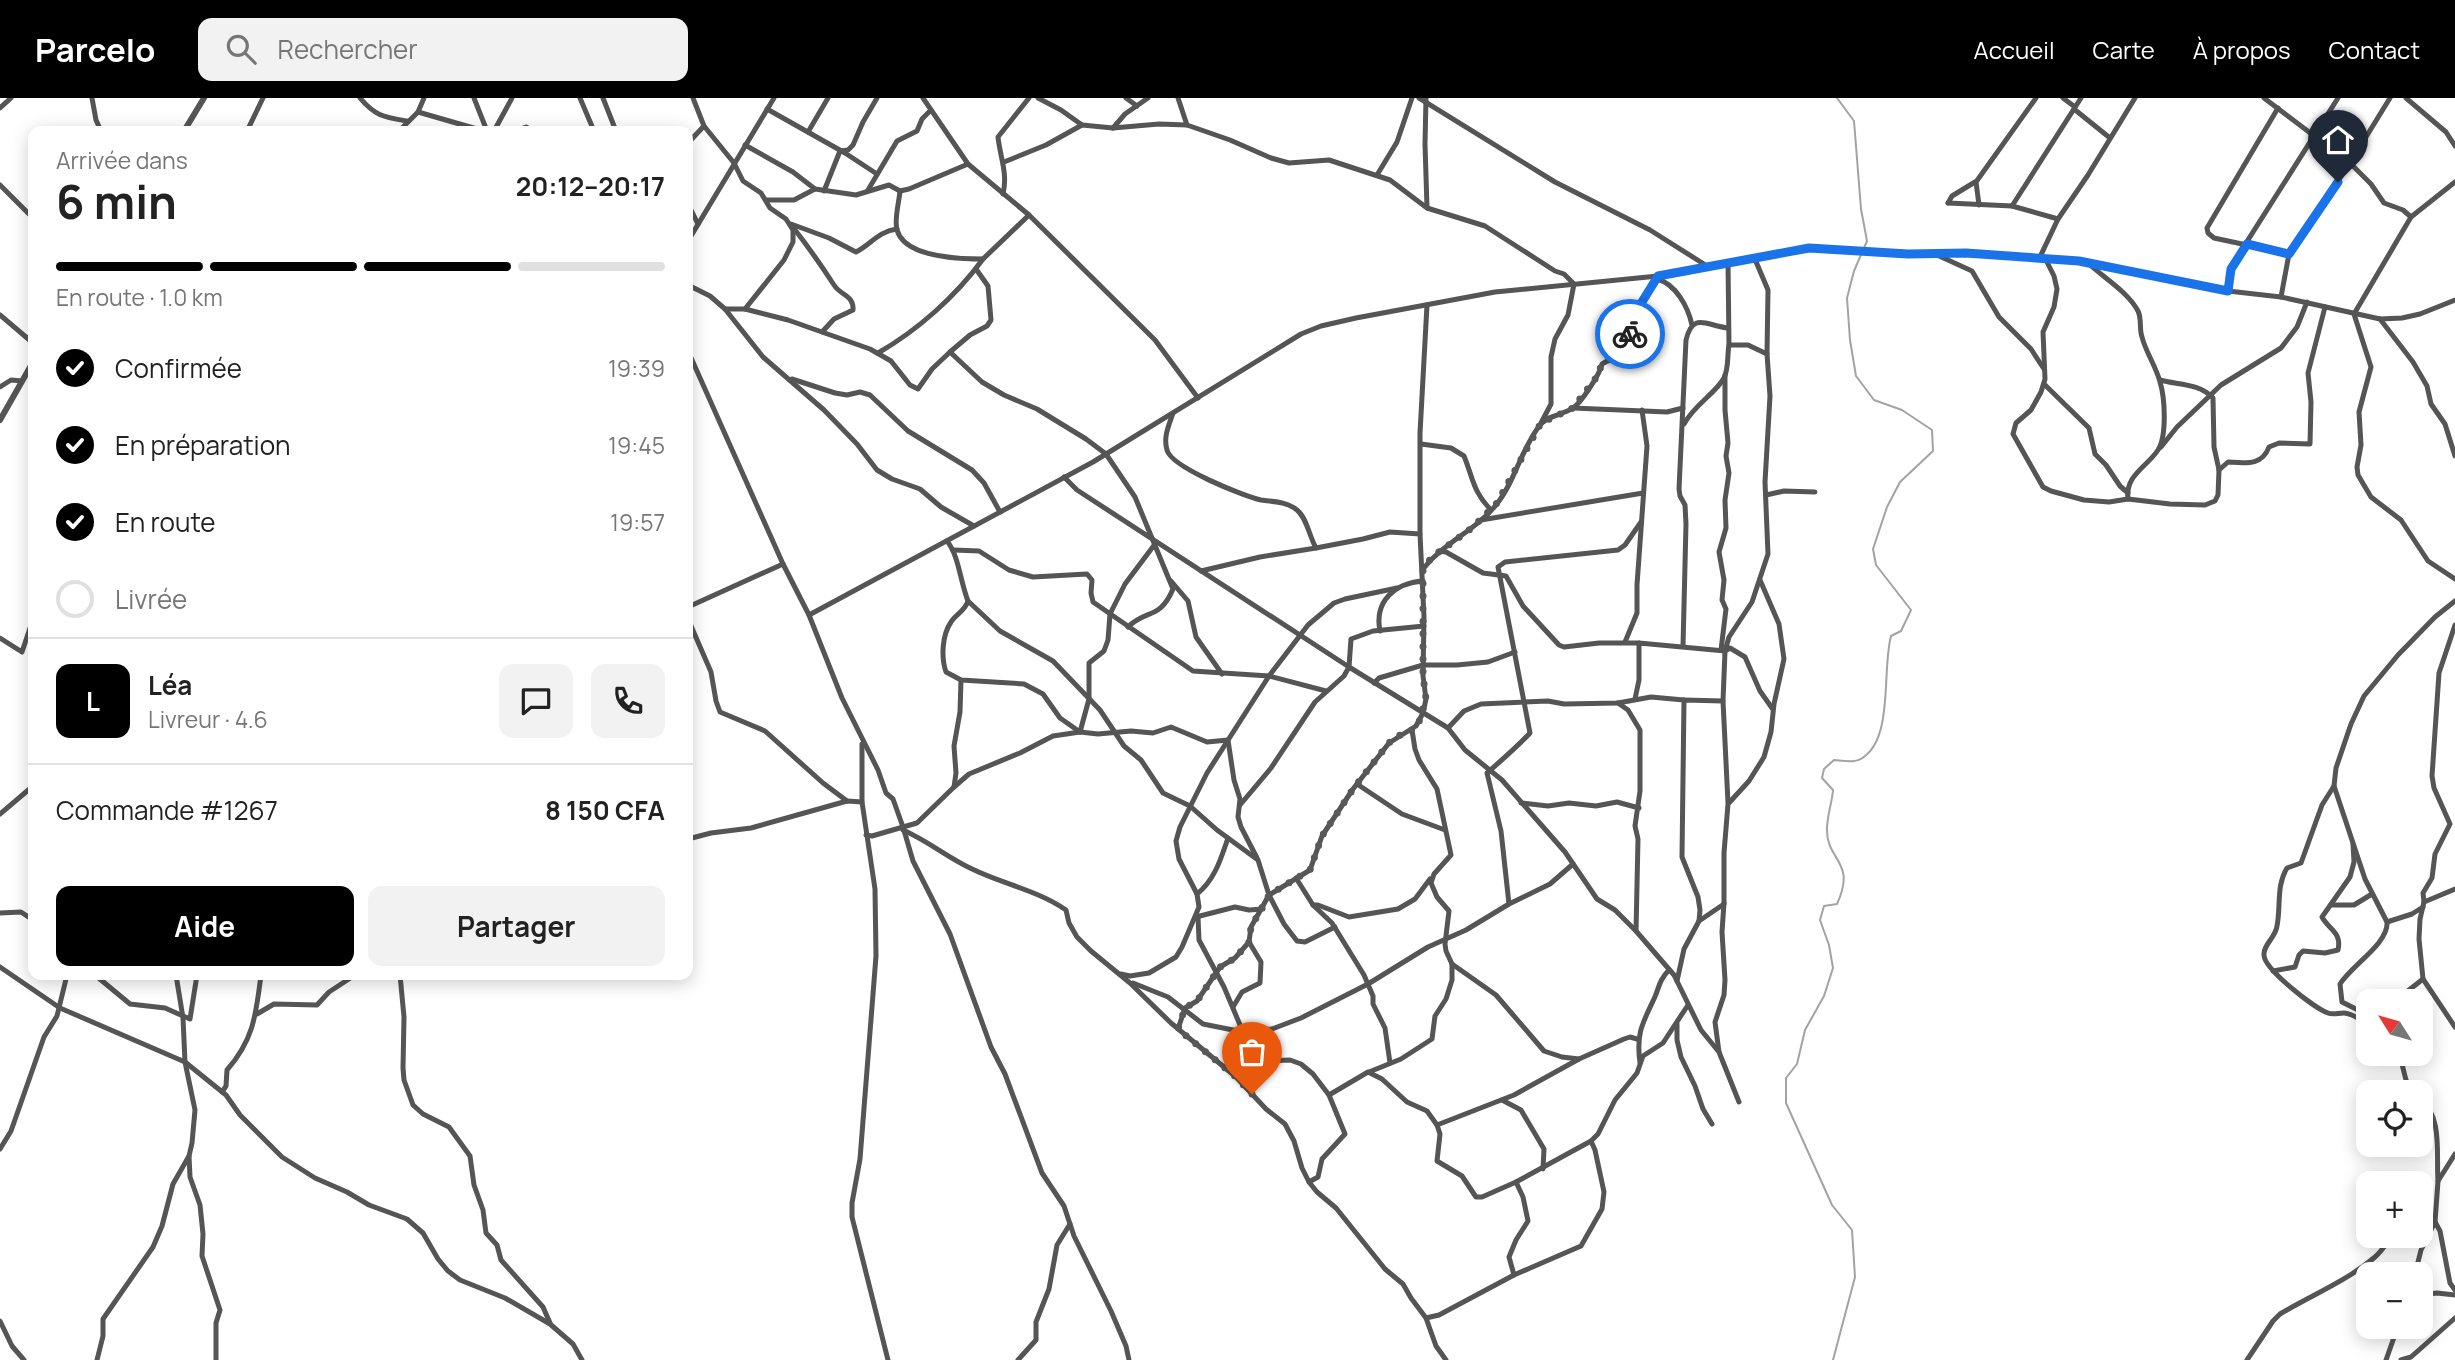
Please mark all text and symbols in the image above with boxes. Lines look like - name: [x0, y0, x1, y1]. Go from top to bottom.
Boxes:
- search box: [198, 18, 688, 81]
- text: Parcelo: [35, 27, 156, 72]
- icon: search: [222, 30, 260, 68]
- text: Rechercher: [278, 31, 418, 67]
- text: Accueil: [1974, 33, 2054, 66]
- text: Carte: [2092, 33, 2155, 66]
- text: À propos: [2193, 33, 2291, 66]
- text: Contact: [2329, 33, 2420, 66]
- pin: [2308, 110, 2368, 182]
- icon: home: [2319, 121, 2357, 159]
- text: Arrivée dans: [56, 144, 188, 176]
- text: 20:12–20:17: [516, 168, 665, 204]
- text: 6 min: [56, 170, 177, 233]
- text: En route · 1.0 km: [56, 281, 223, 313]
- courier: [1595, 299, 1665, 369]
- icon: bike: [1611, 315, 1649, 353]
- icon: check: [56, 349, 94, 387]
- text: Confirmée: [115, 350, 242, 386]
- text: 19:39: [608, 352, 665, 384]
- icon: check: [56, 426, 94, 464]
- text: En préparation: [115, 427, 290, 463]
- text: 19:45: [608, 429, 665, 461]
- icon: check: [56, 503, 94, 541]
- text: En route: [115, 504, 216, 540]
- text: 19:57: [610, 506, 665, 538]
- text: Livrée: [115, 581, 187, 617]
- button: chat: [499, 664, 573, 738]
- button: phone: [591, 664, 665, 738]
- text: Léa: [148, 667, 192, 703]
- text: L: [86, 683, 100, 719]
- text: Livreur · 4.6: [148, 703, 268, 735]
- text: Commande #1267: [56, 792, 278, 828]
- text: 8 150 CFA: [545, 792, 665, 828]
- button: Aide: [56, 886, 354, 966]
- button: Partager: [368, 886, 665, 966]
- north arrow: [2356, 989, 2432, 1066]
- map controls: [2356, 989, 2433, 1339]
- pin: [1222, 1022, 1282, 1094]
- icon: bag: [1233, 1033, 1271, 1071]
- button: locate: [2356, 1080, 2433, 1157]
- button: +: [2356, 1171, 2433, 1248]
- button: −: [2356, 1262, 2433, 1339]

